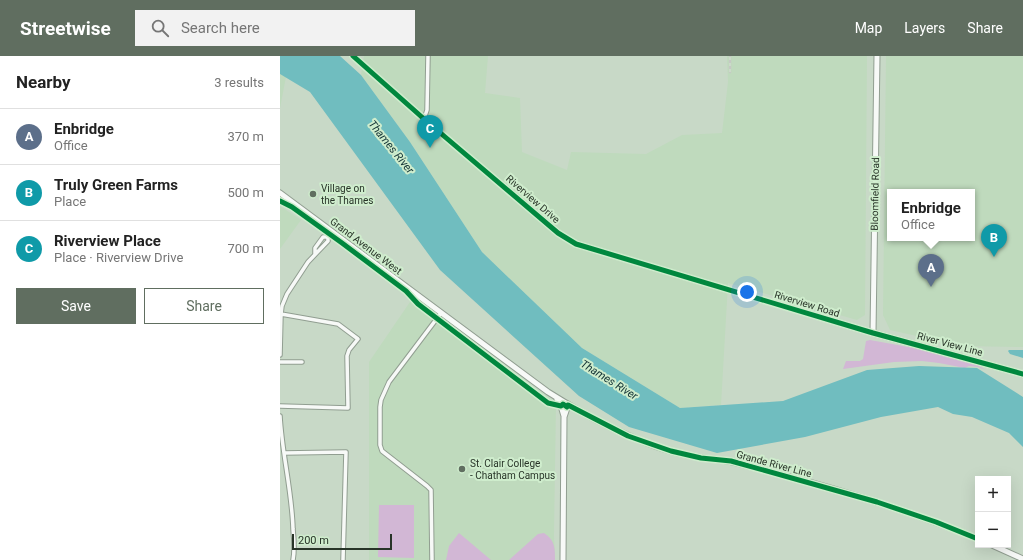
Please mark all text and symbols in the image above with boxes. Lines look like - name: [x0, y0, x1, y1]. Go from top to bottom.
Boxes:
- search box: [135, 10, 415, 46]
- text: Streetwise: [20, 17, 111, 40]
- icon: search: [149, 17, 171, 39]
- text: Search here: [181, 19, 260, 37]
- text: Map: [855, 20, 882, 36]
- text: Layers: [904, 20, 945, 36]
- text: Share: [967, 20, 1003, 36]
- text: Nearby: [16, 72, 71, 92]
- text: 3 results: [214, 75, 264, 90]
- pin: C: [417, 115, 443, 148]
- water label: Thames River: [366, 118, 417, 177]
- text: Enbridge: [54, 120, 114, 138]
- text: A: [25, 129, 33, 144]
- text: 370 m: [227, 129, 264, 144]
- text: Office: [54, 138, 88, 153]
- street label: Bloomfield Road: [869, 157, 881, 231]
- street label: Riverview Drive: [504, 173, 562, 225]
- text: Truly Green Farms: [54, 176, 178, 194]
- place label: Village on the Thames: [321, 183, 374, 206]
- text: B: [25, 185, 33, 200]
- text: 500 m: [227, 185, 264, 200]
- marker: Village on the Thames: [308, 189, 318, 199]
- popup: [887, 189, 975, 241]
- text: Place: [54, 194, 86, 209]
- text: Enbridge: [901, 199, 961, 217]
- street label: Grand Avenue West: [328, 216, 404, 276]
- text: Office: [901, 217, 935, 232]
- pin: B: [981, 224, 1007, 257]
- text: Riverview Place: [54, 232, 161, 250]
- text: C: [25, 241, 33, 256]
- text: 700 m: [227, 241, 264, 256]
- text: Place · Riverview Drive: [54, 250, 183, 265]
- pin: A: [918, 254, 944, 287]
- your location: [737, 282, 757, 302]
- button: Save: [16, 288, 136, 324]
- button: Share: [144, 288, 264, 324]
- street label: Riverview Road: [773, 289, 841, 319]
- street label: River View Line: [916, 330, 984, 358]
- water label: Thames River: [578, 357, 640, 403]
- street label: Grande River Line: [735, 449, 813, 479]
- place label: St. Clair College - Chatham Campus: [470, 458, 555, 481]
- marker: St. Clair College - Chatham Campus: [457, 464, 467, 474]
- map controls: [975, 476, 1011, 548]
- button: +: [975, 476, 1011, 512]
- button: −: [975, 512, 1011, 548]
- scale bar: [292, 532, 392, 551]
- text: 200 m: [298, 534, 329, 547]

